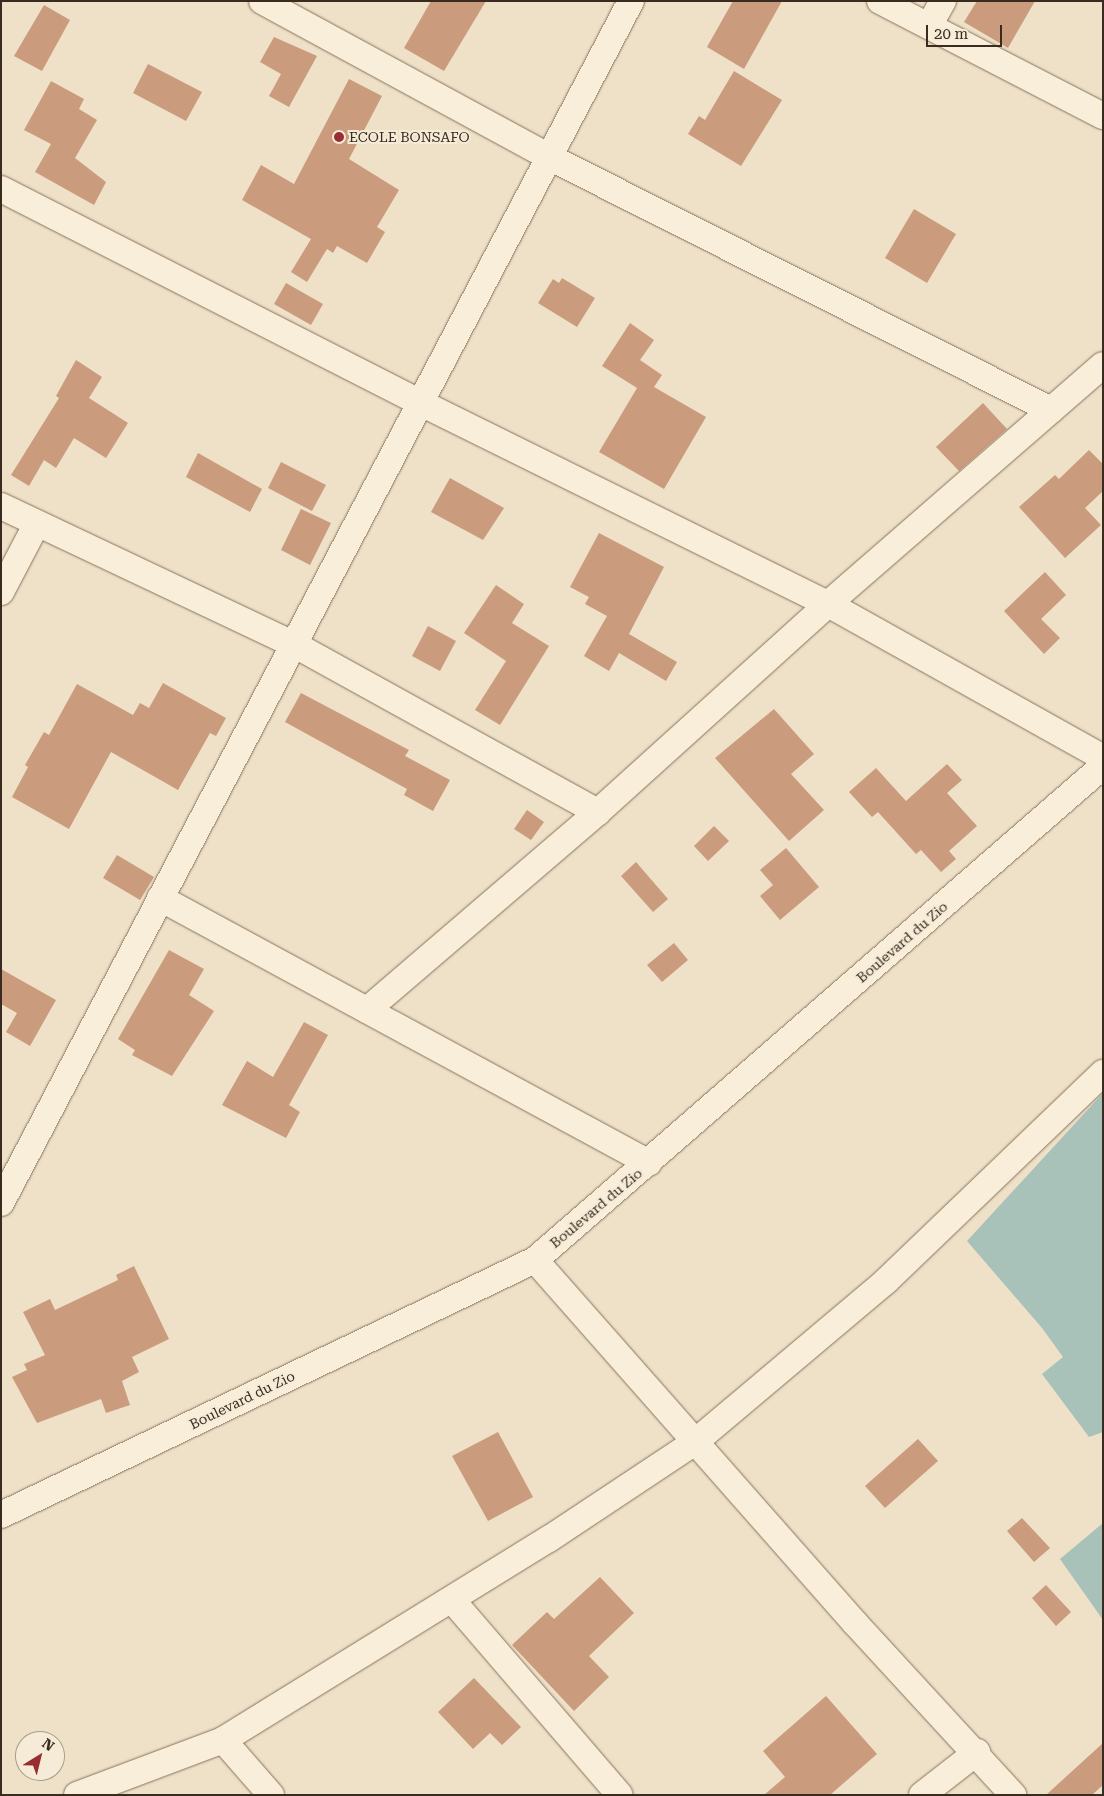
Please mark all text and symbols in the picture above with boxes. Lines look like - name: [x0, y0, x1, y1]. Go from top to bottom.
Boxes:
- scale bar: [929, 15, 1005, 47]
- text: 20 m: [934, 25, 968, 43]
- place label: ECOLE BONSAFO: [349, 129, 470, 145]
- marker: ECOLE BONSAFO: [333, 131, 345, 143]
- street label: Boulevard du Zio: [853, 898, 951, 986]
- street label: Boulevard du Zio: [546, 1165, 646, 1251]
- street label: Boulevard du Zio: [187, 1367, 297, 1433]
- north arrow: [15, 1731, 65, 1781]
- text: N: [39, 1735, 57, 1754]

